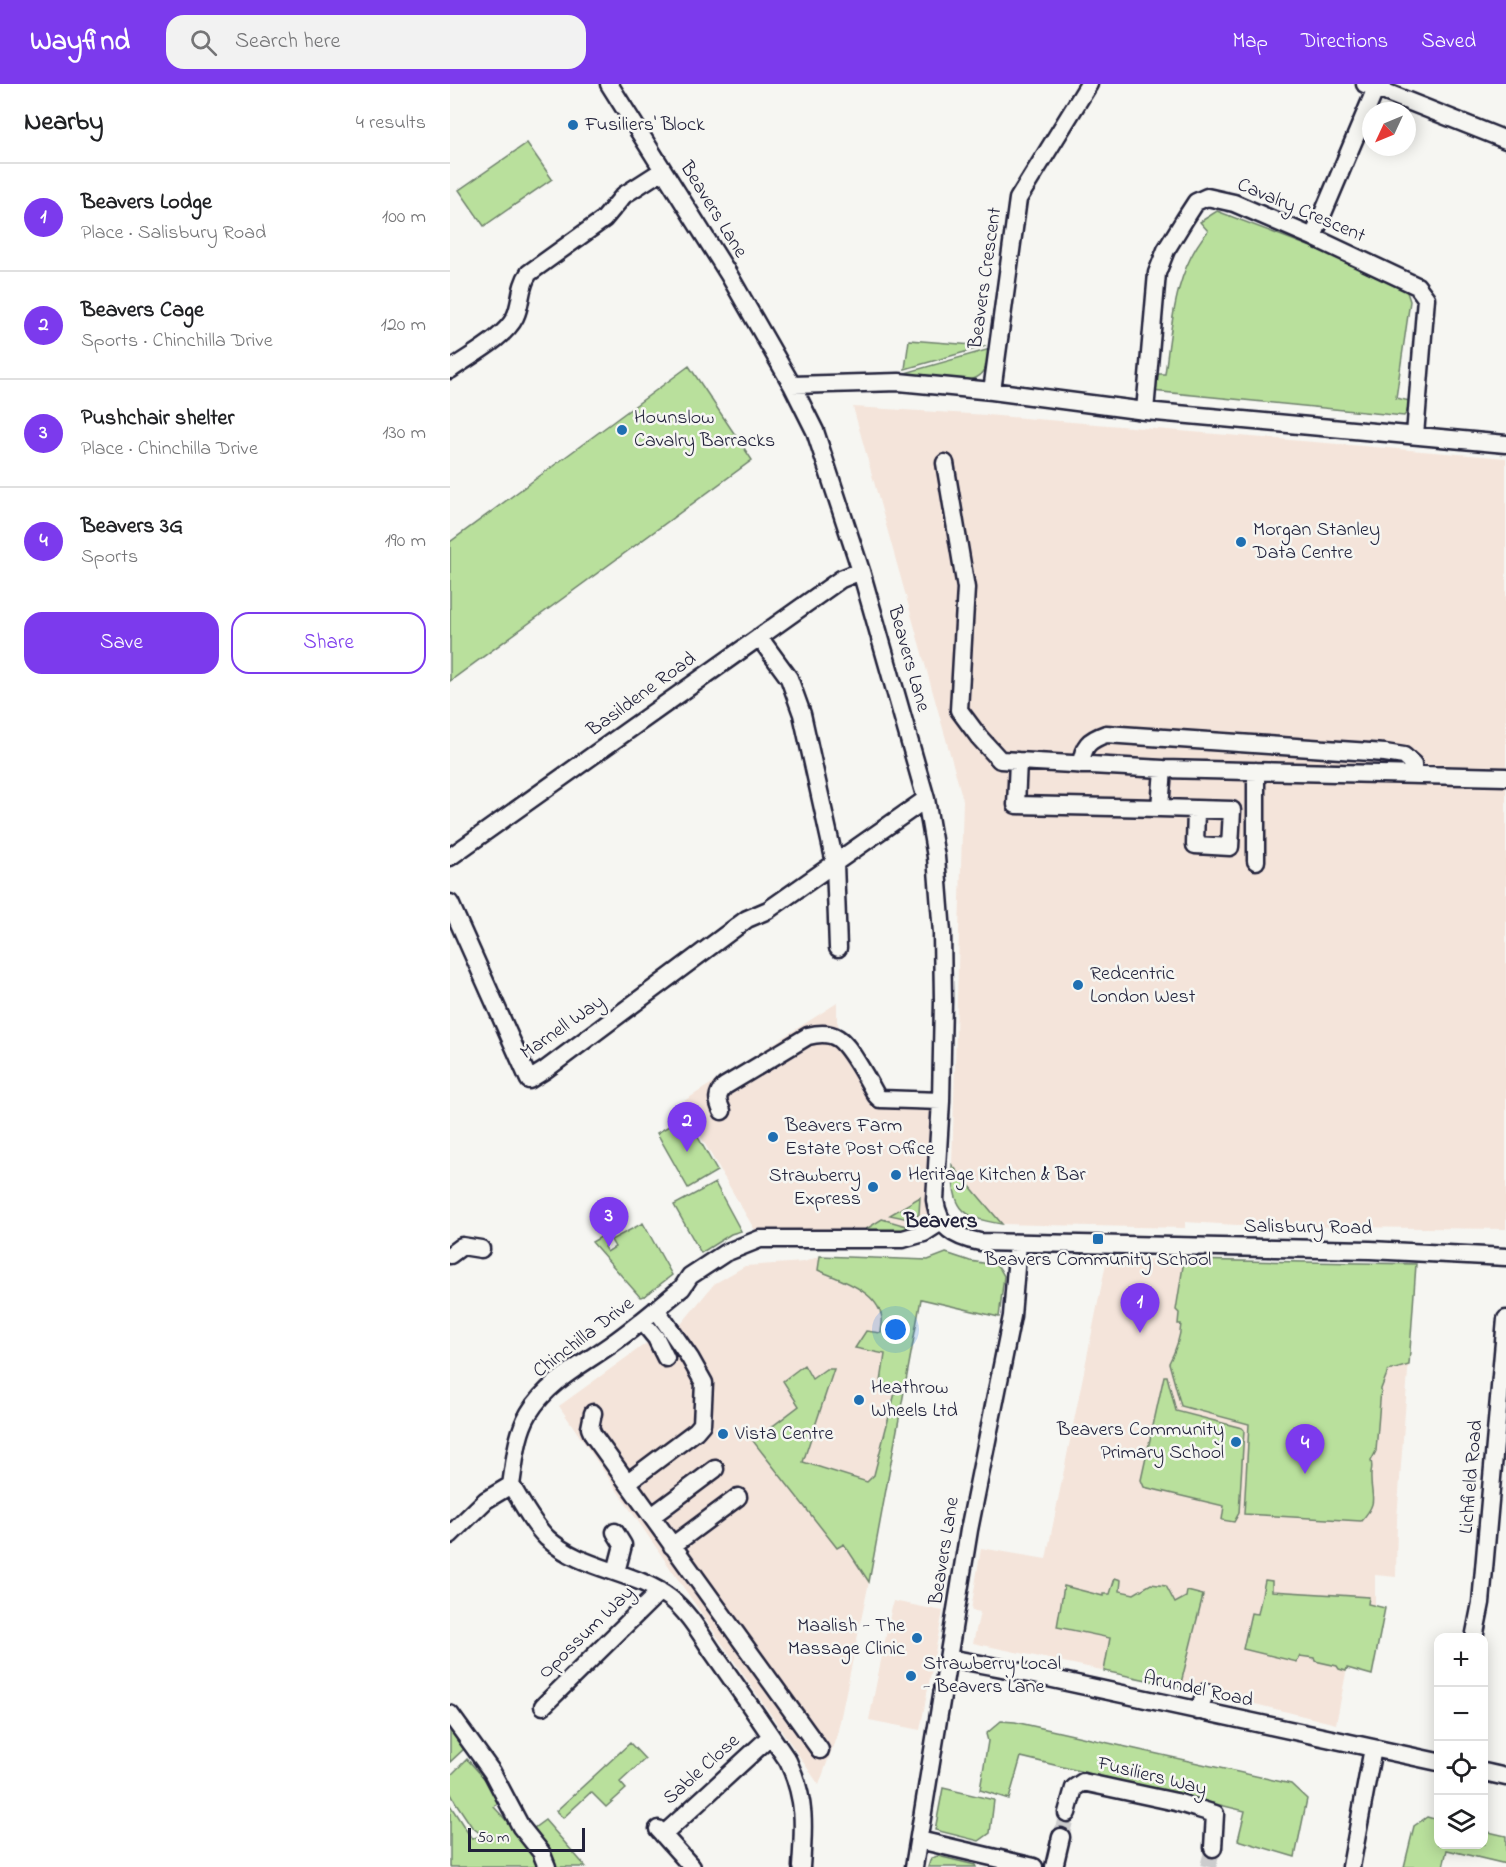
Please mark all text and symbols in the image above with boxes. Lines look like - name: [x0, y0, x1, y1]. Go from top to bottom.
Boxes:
- search box: [166, 15, 586, 69]
- text: Wayfind: [30, 22, 130, 63]
- icon: search: [187, 26, 220, 59]
- text: Search here: [235, 26, 340, 58]
- text: Map: [1232, 27, 1268, 57]
- text: Directions: [1301, 27, 1388, 57]
- text: Saved: [1421, 27, 1476, 57]
- north arrow: [1362, 102, 1416, 156]
- text: Nearby: [24, 104, 103, 142]
- text: 4 results: [356, 109, 426, 138]
- place label: Fusiliers' Block: [584, 111, 705, 140]
- marker: Fusiliers' Block: [566, 118, 580, 132]
- street label: Beavers Lane: [671, 155, 754, 264]
- street label: Cavalry Crescent: [1232, 171, 1370, 251]
- text: Beavers Lodge: [81, 187, 212, 219]
- text: 1: [40, 203, 47, 232]
- text: 100 m: [382, 203, 426, 232]
- street label: Beavers Crescent: [962, 205, 1010, 352]
- text: Place · Salisbury Road: [81, 219, 266, 248]
- text: Beavers Cage: [81, 295, 204, 327]
- text: 2: [39, 311, 48, 340]
- text: 120 m: [381, 311, 426, 340]
- text: Sports · Chinchilla Drive: [81, 327, 273, 356]
- text: Pushchair shelter: [81, 403, 234, 435]
- place label: Hounslow Cavalry Barracks: [634, 404, 775, 456]
- text: 3: [39, 419, 48, 448]
- text: 130 m: [382, 419, 426, 448]
- marker: Hounslow Cavalry Barracks: [615, 423, 629, 437]
- text: Place · Chinchilla Drive: [81, 435, 258, 464]
- text: Beavers 3G: [81, 511, 183, 543]
- place label: Morgan Stanley Data Centre: [1252, 516, 1380, 568]
- text: 4: [39, 527, 48, 556]
- text: 190 m: [384, 527, 426, 556]
- marker: Morgan Stanley Data Centre: [1234, 535, 1248, 549]
- text: Sports: [81, 543, 138, 572]
- street label: Beavers Lane: [879, 602, 937, 715]
- button: Save: [24, 612, 219, 674]
- button: Share: [231, 612, 426, 674]
- street label: Basildene Road: [581, 645, 703, 745]
- place label: Redcentric London West: [1090, 960, 1196, 1012]
- marker: Redcentric London West: [1071, 978, 1085, 992]
- street label: Marnell Way: [515, 988, 611, 1068]
- pin: 2: [668, 1102, 706, 1152]
- place label: Beavers Farm Estate Post Office: [784, 1112, 935, 1164]
- marker: Beavers Farm Estate Post Office: [766, 1130, 780, 1144]
- place label: Heritage Kitchen & Bar: [908, 1161, 1086, 1191]
- place label: Strawberry Express: [769, 1162, 861, 1214]
- marker: Heritage Kitchen & Bar: [889, 1168, 903, 1182]
- marker: Strawberry Express: [866, 1180, 880, 1194]
- pin: 3: [590, 1198, 628, 1247]
- district label: Beavers: [903, 1206, 978, 1238]
- street label: Salisbury Road: [1243, 1212, 1373, 1244]
- marker: Beavers Community School: [1091, 1232, 1105, 1246]
- place label: Beavers Community School: [984, 1246, 1211, 1275]
- pin: 1: [1120, 1284, 1160, 1333]
- street label: Chinchilla Drive: [527, 1290, 641, 1386]
- your location: [881, 1315, 910, 1344]
- place label: Heathrow Wheels Ltd: [871, 1374, 958, 1426]
- marker: Heathrow Wheels Ltd: [852, 1393, 866, 1407]
- place label: Beavers Community Primary School: [1056, 1416, 1224, 1468]
- street label: Lichfield Road: [1453, 1419, 1491, 1535]
- place label: Vista Centre: [734, 1420, 833, 1449]
- pin: 4: [1286, 1424, 1324, 1474]
- marker: Vista Centre: [716, 1427, 730, 1441]
- marker: Beavers Community Primary School: [1229, 1435, 1243, 1449]
- street label: Beavers Lane: [922, 1495, 968, 1608]
- street label: Opossum Way: [532, 1579, 642, 1687]
- place label: Maalish - The Massage Clinic: [788, 1612, 905, 1665]
- marker: Maalish - The Massage Clinic: [910, 1631, 924, 1645]
- map controls: [1434, 1633, 1488, 1849]
- button: +: [1434, 1633, 1488, 1687]
- place label: Strawberry Local - Beavers Lane: [923, 1650, 1061, 1702]
- street label: Arundel Road: [1140, 1664, 1256, 1716]
- marker: Strawberry Local - Beavers Lane: [904, 1669, 918, 1683]
- button: −: [1434, 1687, 1488, 1741]
- street label: Sable Close: [657, 1727, 747, 1812]
- button: locate: [1434, 1741, 1488, 1795]
- street label: Fusiliers Way: [1093, 1749, 1210, 1805]
- button: layers: [1434, 1795, 1488, 1849]
- scale bar: [468, 1825, 585, 1852]
- text: 50 m: [477, 1826, 509, 1850]

